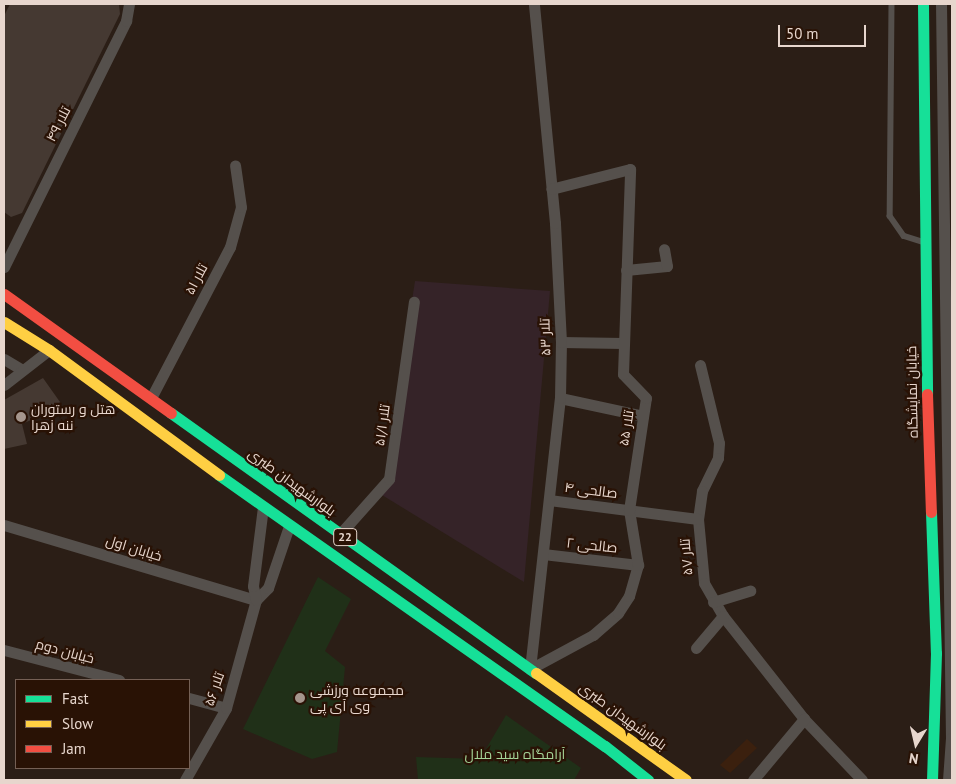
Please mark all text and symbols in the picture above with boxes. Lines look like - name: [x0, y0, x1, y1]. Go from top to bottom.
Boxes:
- scale bar: [781, 15, 868, 47]
- text: 50 m: [786, 24, 819, 43]
- street label: تلار ۴۹: [42, 104, 74, 144]
- street label: تلار ۵۱: [181, 261, 211, 297]
- street label: تلار ۵۳: [536, 318, 554, 356]
- street label: خیابان نمایشگاه: [903, 346, 921, 438]
- place label: هتل و رستوران ننه زهرا: [31, 401, 115, 434]
- street label: تلار ۵۱/۱: [371, 403, 393, 447]
- street label: تلار ۵۵: [615, 409, 637, 447]
- marker: هتل و رستوران ننه زهرا: [15, 411, 27, 423]
- street label: بلوارشهیدان طبری: [245, 445, 339, 519]
- street label: صالحی ۴: [564, 478, 618, 502]
- road number: 22: [332, 528, 358, 546]
- street label: خیابان اول: [104, 532, 164, 564]
- street label: صالحی ۲: [566, 534, 618, 556]
- street label: تلار ۵۷: [676, 538, 696, 576]
- street label: خیابان دوم: [34, 635, 96, 667]
- street label: تلار ۵۶: [200, 670, 228, 708]
- legend: [15, 679, 190, 769]
- street label: بلوارشهیدان طبری: [576, 679, 670, 753]
- place label: مجموعه ورزشی وی آی پی: [310, 682, 404, 714]
- text: Fast: [62, 689, 89, 708]
- marker: مجموعه ورزشی وی آی پی: [294, 692, 306, 704]
- text: Slow: [62, 714, 93, 733]
- north arrow: [891, 719, 941, 769]
- text: Jam: [62, 739, 86, 758]
- park label: آرامگاه سید ملال: [465, 746, 565, 762]
- text: N: [908, 749, 920, 768]

